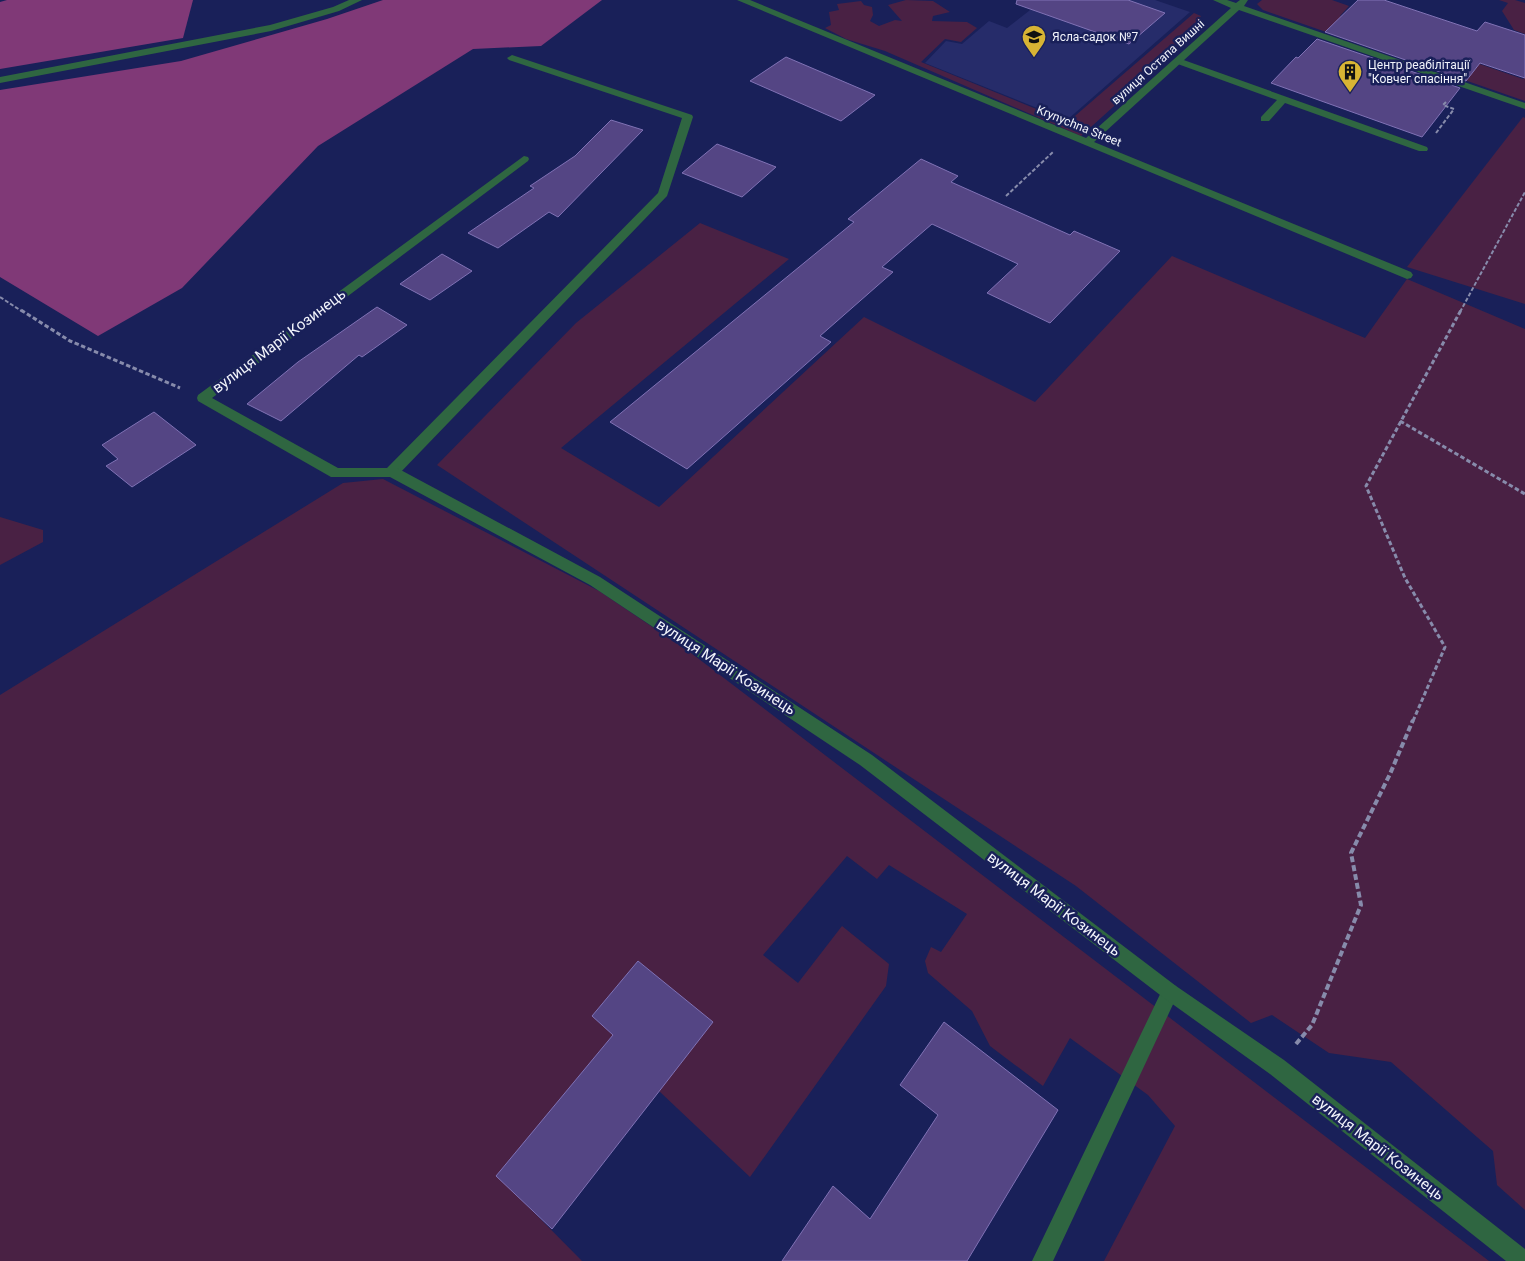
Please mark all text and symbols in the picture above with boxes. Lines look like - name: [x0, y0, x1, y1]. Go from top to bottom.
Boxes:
- street label: вулиця Остапа Вишні: [1109, 17, 1207, 107]
- school or university icon: Ясла-садок №7: [1021, 24, 1047, 58]
- place label: Ясла-садок №7: [1052, 30, 1138, 44]
- place label: Центр реабілітації "Ковчег спасіння": [1368, 58, 1471, 86]
- building icon: Центр реабілітації "Ковчег спасіння": [1337, 59, 1363, 93]
- street label: Krynychna Street: [1035, 103, 1124, 149]
- street label: вулиця Марії Козинець: [209, 285, 349, 397]
- street label: вулиця Марії Козинець: [653, 615, 799, 719]
- street label: вулиця Марії Козинець: [984, 848, 1124, 960]
- street label: вулиця Марії Козинець: [1309, 1090, 1447, 1204]

